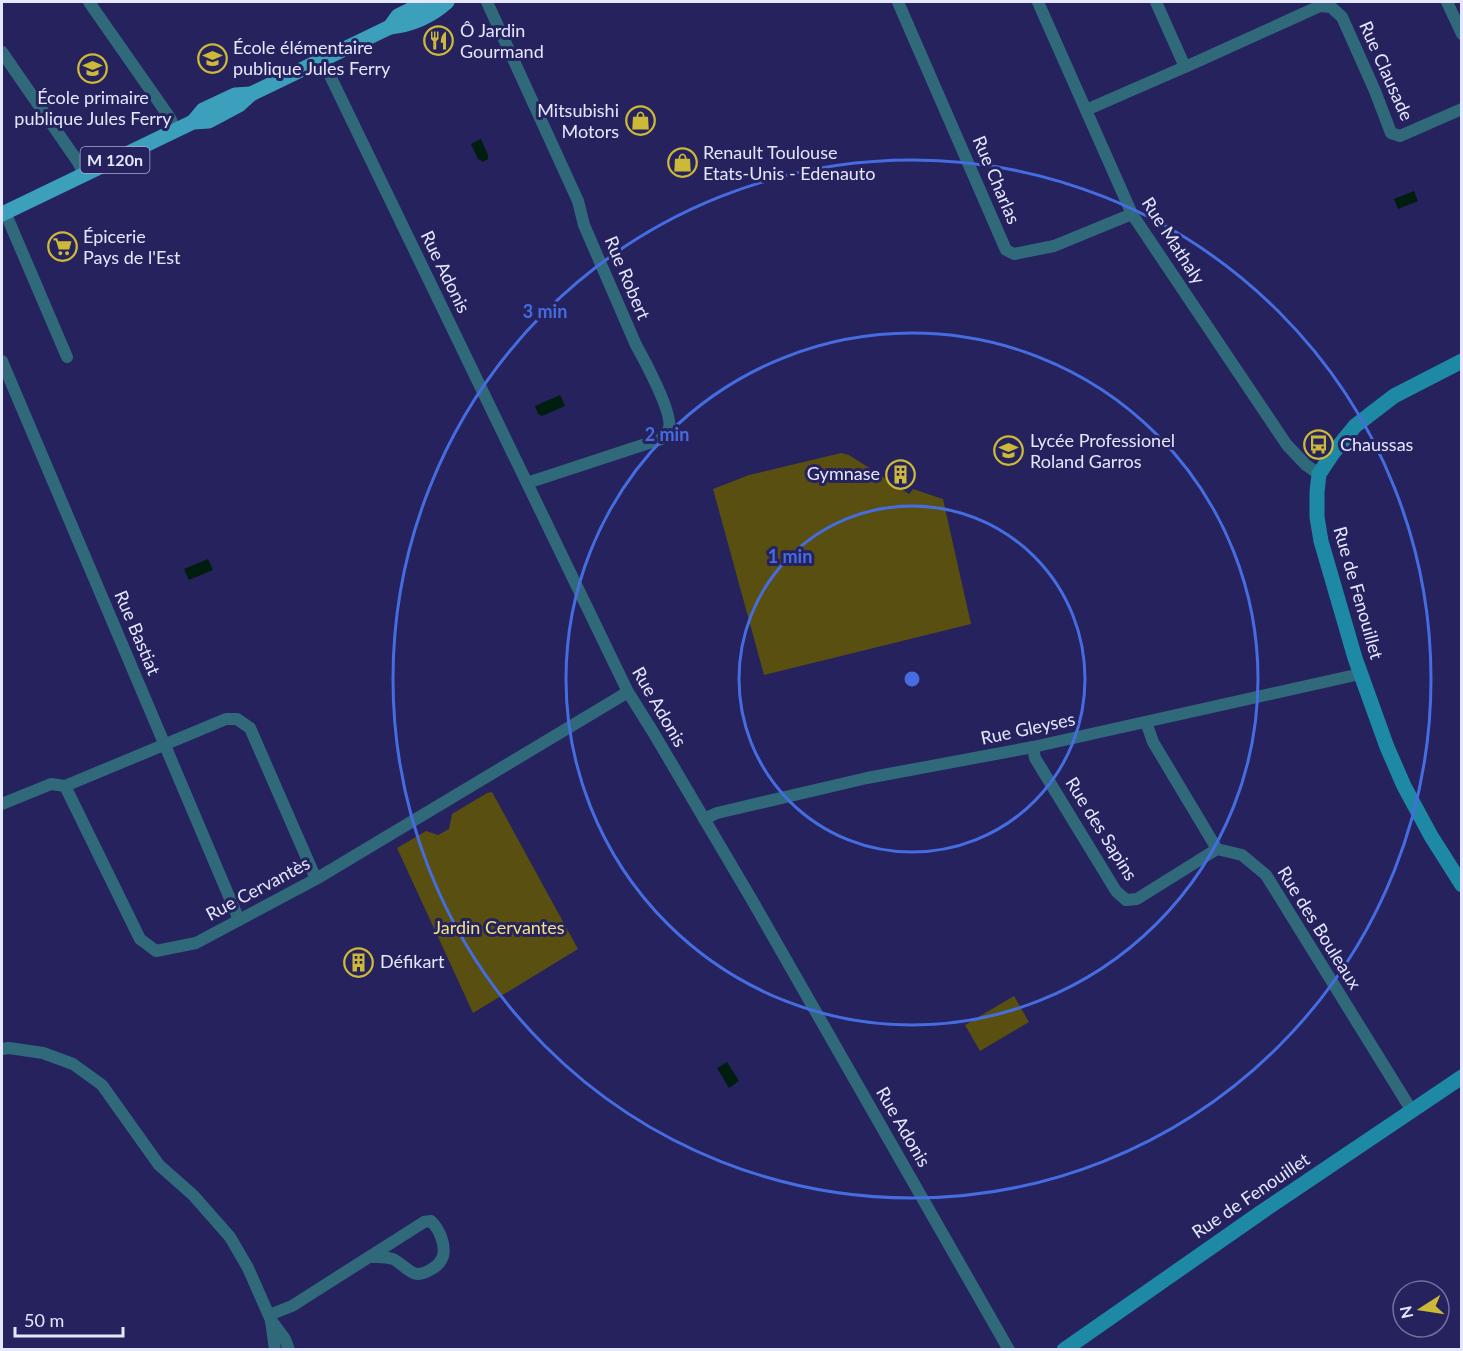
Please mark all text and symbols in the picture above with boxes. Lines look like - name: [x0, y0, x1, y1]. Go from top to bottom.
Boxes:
- street label: Rue Clausade: [1355, 17, 1419, 124]
- place label: Ô Jardin Gourmand: [460, 19, 544, 62]
- restaurant icon: Ô Jardin Gourmand: [423, 25, 455, 57]
- place label: École élémentaire publique Jules Ferry: [233, 36, 391, 79]
- school or university icon: École élémentaire publique Jules Ferry: [196, 42, 228, 74]
- school or university icon: École primaire publique Jules Ferry: [77, 53, 109, 85]
- place label: École primaire publique Jules Ferry: [14, 86, 172, 129]
- place label: Mitsubishi Motors: [537, 99, 619, 142]
- shop icon: Mitsubishi Motors: [624, 105, 656, 137]
- street label: Rue Charlas: [969, 132, 1025, 227]
- place label: Renault Toulouse Etats-Unis - Edenauto: [703, 141, 876, 184]
- road number: M 120n: [80, 147, 150, 173]
- shop icon: Renault Toulouse Etats-Unis - Edenauto: [666, 147, 698, 179]
- street label: Rue Mathaly: [1138, 193, 1210, 289]
- place label: Épicerie Pays de l'Est: [83, 225, 181, 268]
- street label: Rue Adonis: [417, 227, 475, 317]
- supermarket icon: Épicerie Pays de l'Est: [46, 231, 78, 263]
- street label: Rue Robert: [600, 233, 656, 323]
- text: 3 min: [523, 300, 567, 322]
- text: 2 min: [645, 423, 689, 445]
- place label: Lycée Professionel Roland Garros: [1030, 429, 1175, 472]
- bus stop icon: Chaussas: [1303, 429, 1335, 461]
- place label: Chaussas: [1340, 433, 1414, 455]
- school or university icon: Lycée Professionel Roland Garros: [993, 435, 1025, 467]
- building icon: Gymnase: [885, 458, 917, 490]
- place label: Gymnase: [807, 462, 880, 484]
- street label: Rue de Fenouillet: [1329, 524, 1389, 662]
- text: 1 min: [768, 545, 812, 567]
- street label: Rue Bastiat: [110, 587, 166, 679]
- street label: Rue Adonis: [628, 663, 692, 751]
- centre of rings: [902, 669, 922, 689]
- street label: Rue Gleyses: [979, 707, 1077, 749]
- street label: Rue des Sapins: [1061, 773, 1143, 884]
- street label: Rue Cervantès: [202, 851, 313, 925]
- street label: Rue des Bouleaux: [1273, 862, 1366, 993]
- park label: Jardin Cervantes: [433, 916, 565, 938]
- building icon: Défikart: [343, 946, 375, 978]
- place label: Défikart: [380, 950, 445, 972]
- street label: Rue Adonis: [872, 1083, 936, 1171]
- street label: Rue de Fenouillet: [1187, 1147, 1314, 1243]
- north arrow: [1391, 1279, 1451, 1339]
- scale bar: [15, 1300, 123, 1338]
- text: N: [1395, 1304, 1416, 1320]
- text: 50 m: [24, 1309, 64, 1331]

